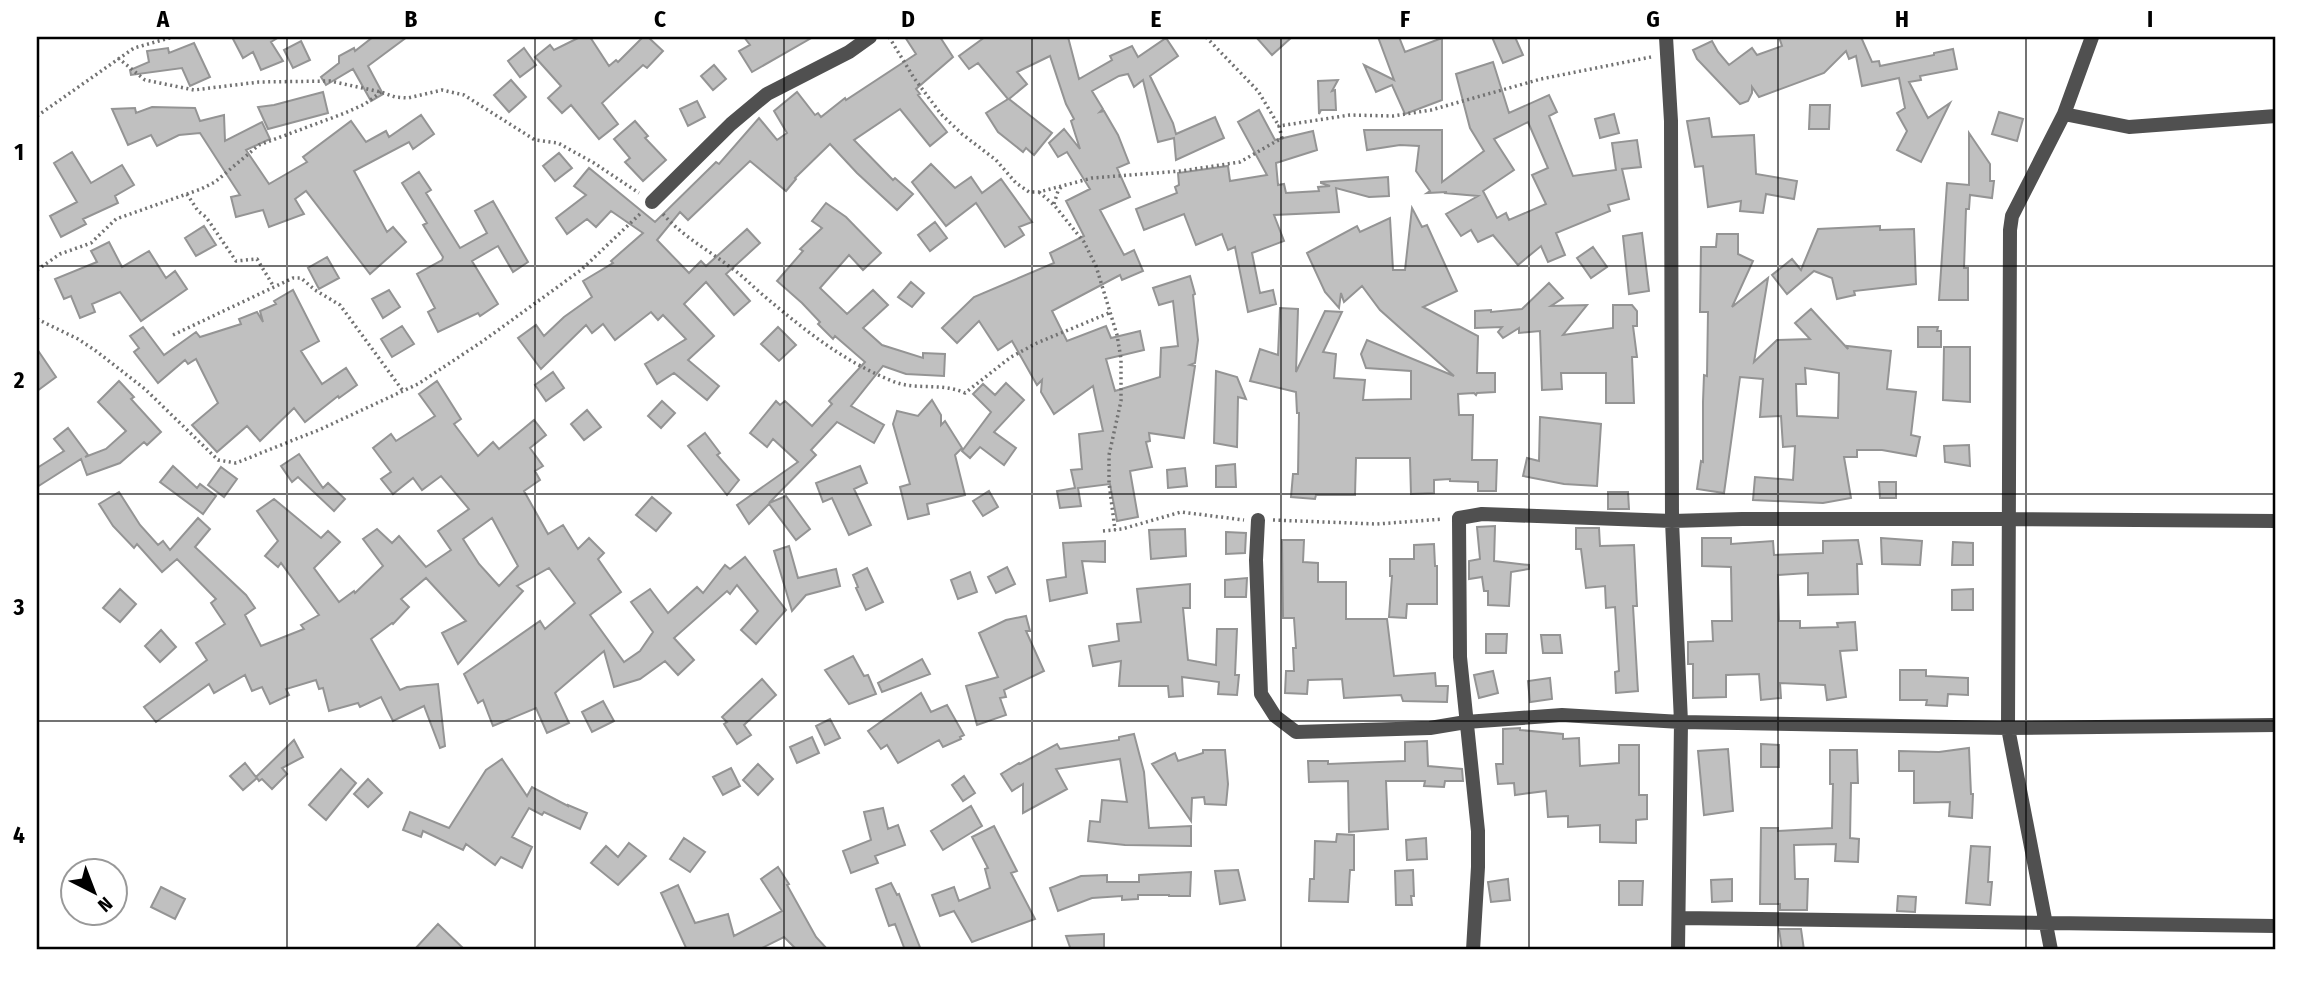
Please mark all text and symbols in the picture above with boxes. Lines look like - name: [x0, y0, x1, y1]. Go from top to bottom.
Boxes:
- text: A: [156, 5, 170, 33]
- text: B: [405, 5, 418, 33]
- text: C: [654, 5, 666, 33]
- text: D: [901, 5, 915, 33]
- text: E: [1151, 5, 1162, 33]
- text: F: [1400, 5, 1410, 33]
- text: G: [1646, 5, 1660, 33]
- text: H: [1895, 5, 1909, 33]
- text: I: [2147, 5, 2153, 33]
- text: 1: [14, 138, 24, 166]
- text: 2: [13, 366, 25, 394]
- text: 3: [13, 593, 25, 621]
- text: 4: [13, 821, 25, 849]
- north arrow: [60, 858, 130, 928]
- text: N: [93, 892, 117, 917]

